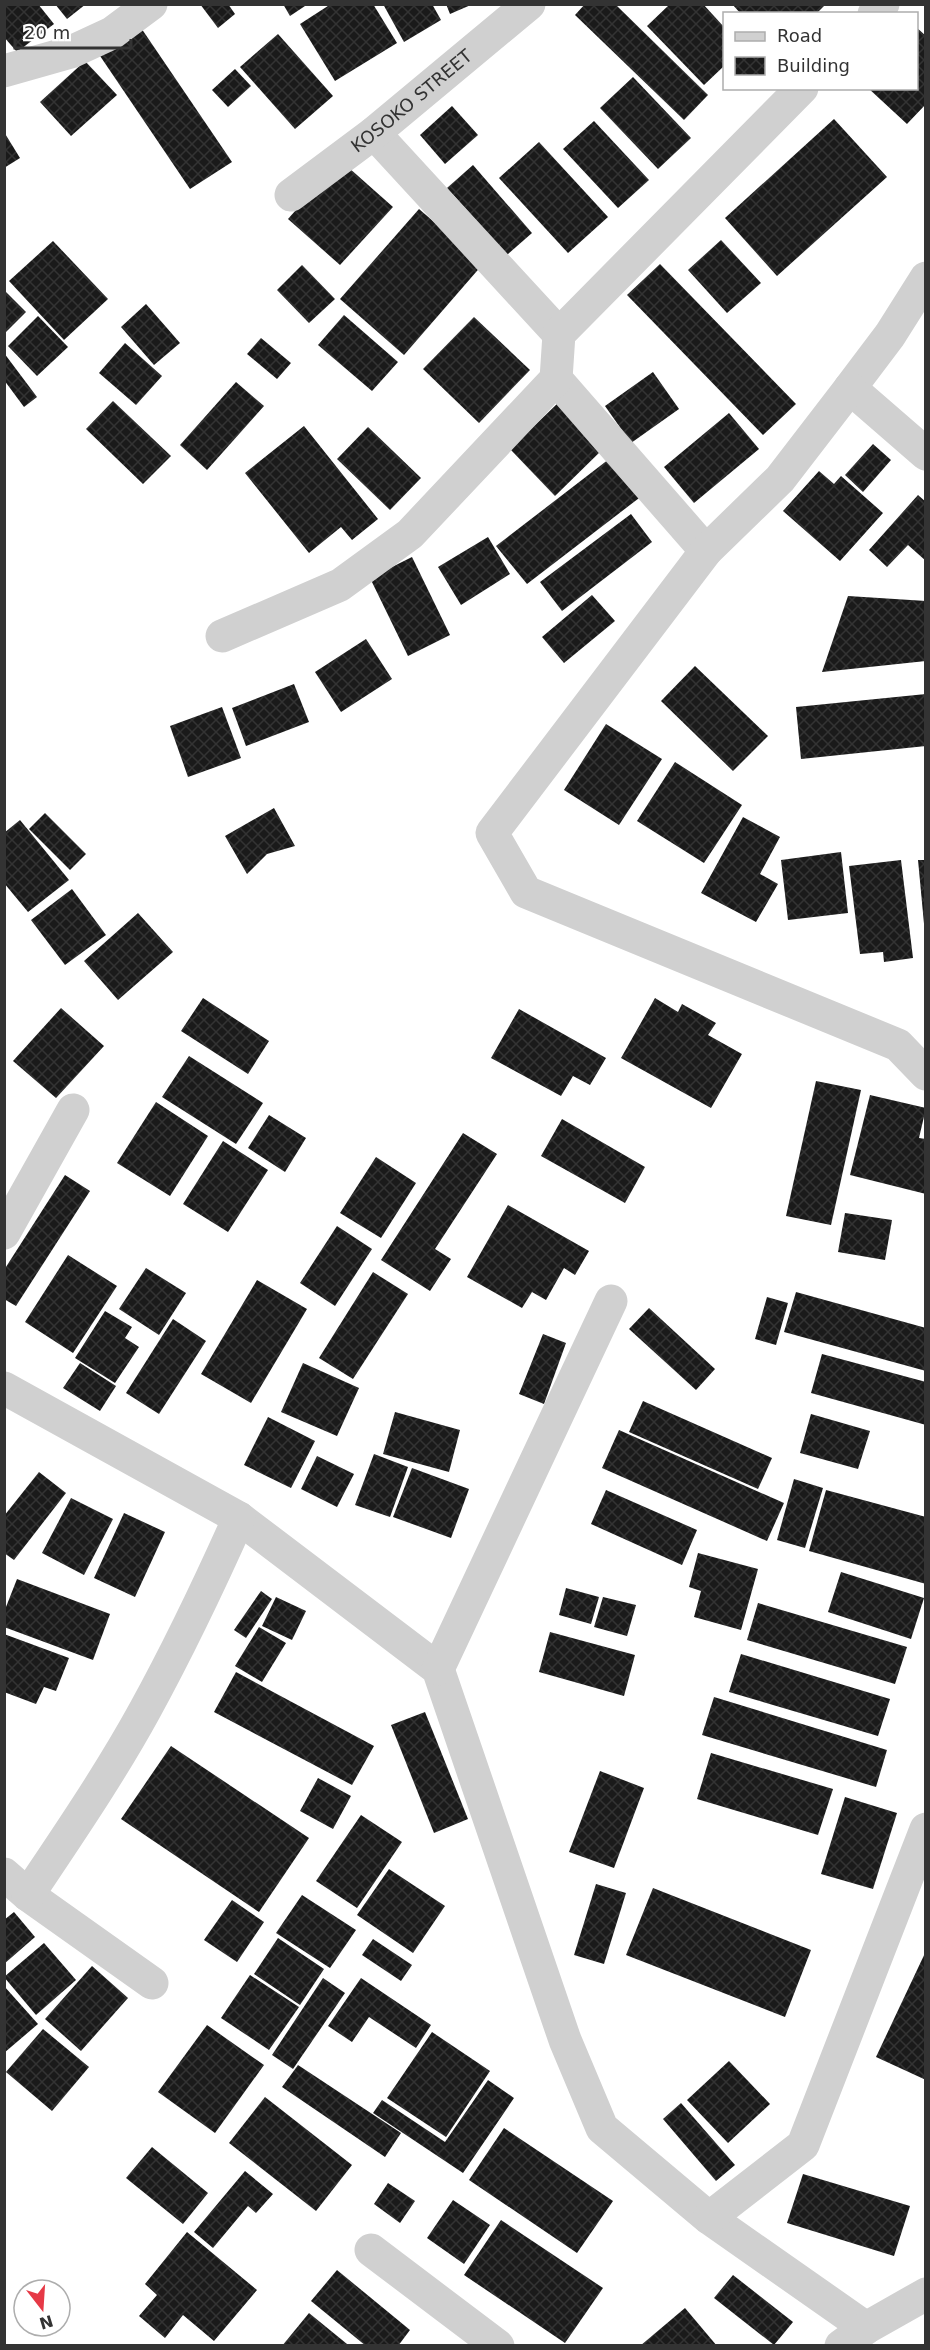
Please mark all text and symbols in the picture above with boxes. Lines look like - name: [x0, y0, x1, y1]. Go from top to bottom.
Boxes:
- scale bar: [15, 12, 130, 50]
- legend: [723, 12, 918, 90]
- text: 20 m: [24, 22, 70, 43]
- text: Road: [777, 25, 822, 46]
- street label: KOSOKO STREET: [347, 44, 477, 156]
- text: Building: [777, 55, 850, 76]
- north arrow: [12, 2278, 72, 2338]
- text: N: [37, 2311, 55, 2333]

